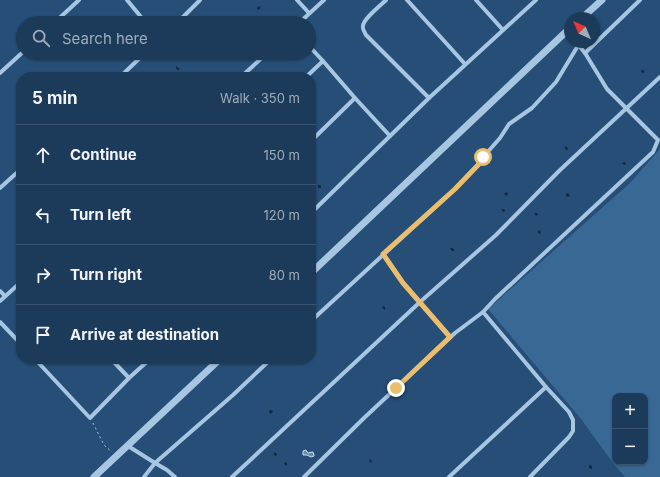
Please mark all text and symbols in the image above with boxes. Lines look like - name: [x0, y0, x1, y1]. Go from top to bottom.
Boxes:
- north arrow: [564, 12, 600, 48]
- search box: [16, 16, 316, 60]
- icon: search: [30, 27, 52, 49]
- text: Search here: [62, 29, 148, 48]
- text: 5 min: [32, 88, 78, 108]
- text: Walk · 350 m: [220, 90, 300, 106]
- icon: ahead: [32, 144, 54, 166]
- text: Continue: [70, 145, 137, 164]
- text: 150 m: [264, 147, 300, 163]
- route start: [474, 148, 492, 166]
- icon: left: [32, 204, 54, 226]
- text: Turn left: [70, 205, 131, 224]
- text: 120 m: [264, 207, 300, 223]
- icon: right: [32, 264, 54, 286]
- text: Turn right: [70, 265, 142, 284]
- text: 80 m: [269, 267, 300, 283]
- icon: arrive: [32, 324, 54, 346]
- text: Arrive at destination: [70, 325, 219, 344]
- route end: [387, 379, 405, 397]
- map controls: [612, 393, 648, 465]
- button: +: [612, 393, 648, 429]
- button: −: [612, 429, 648, 465]

